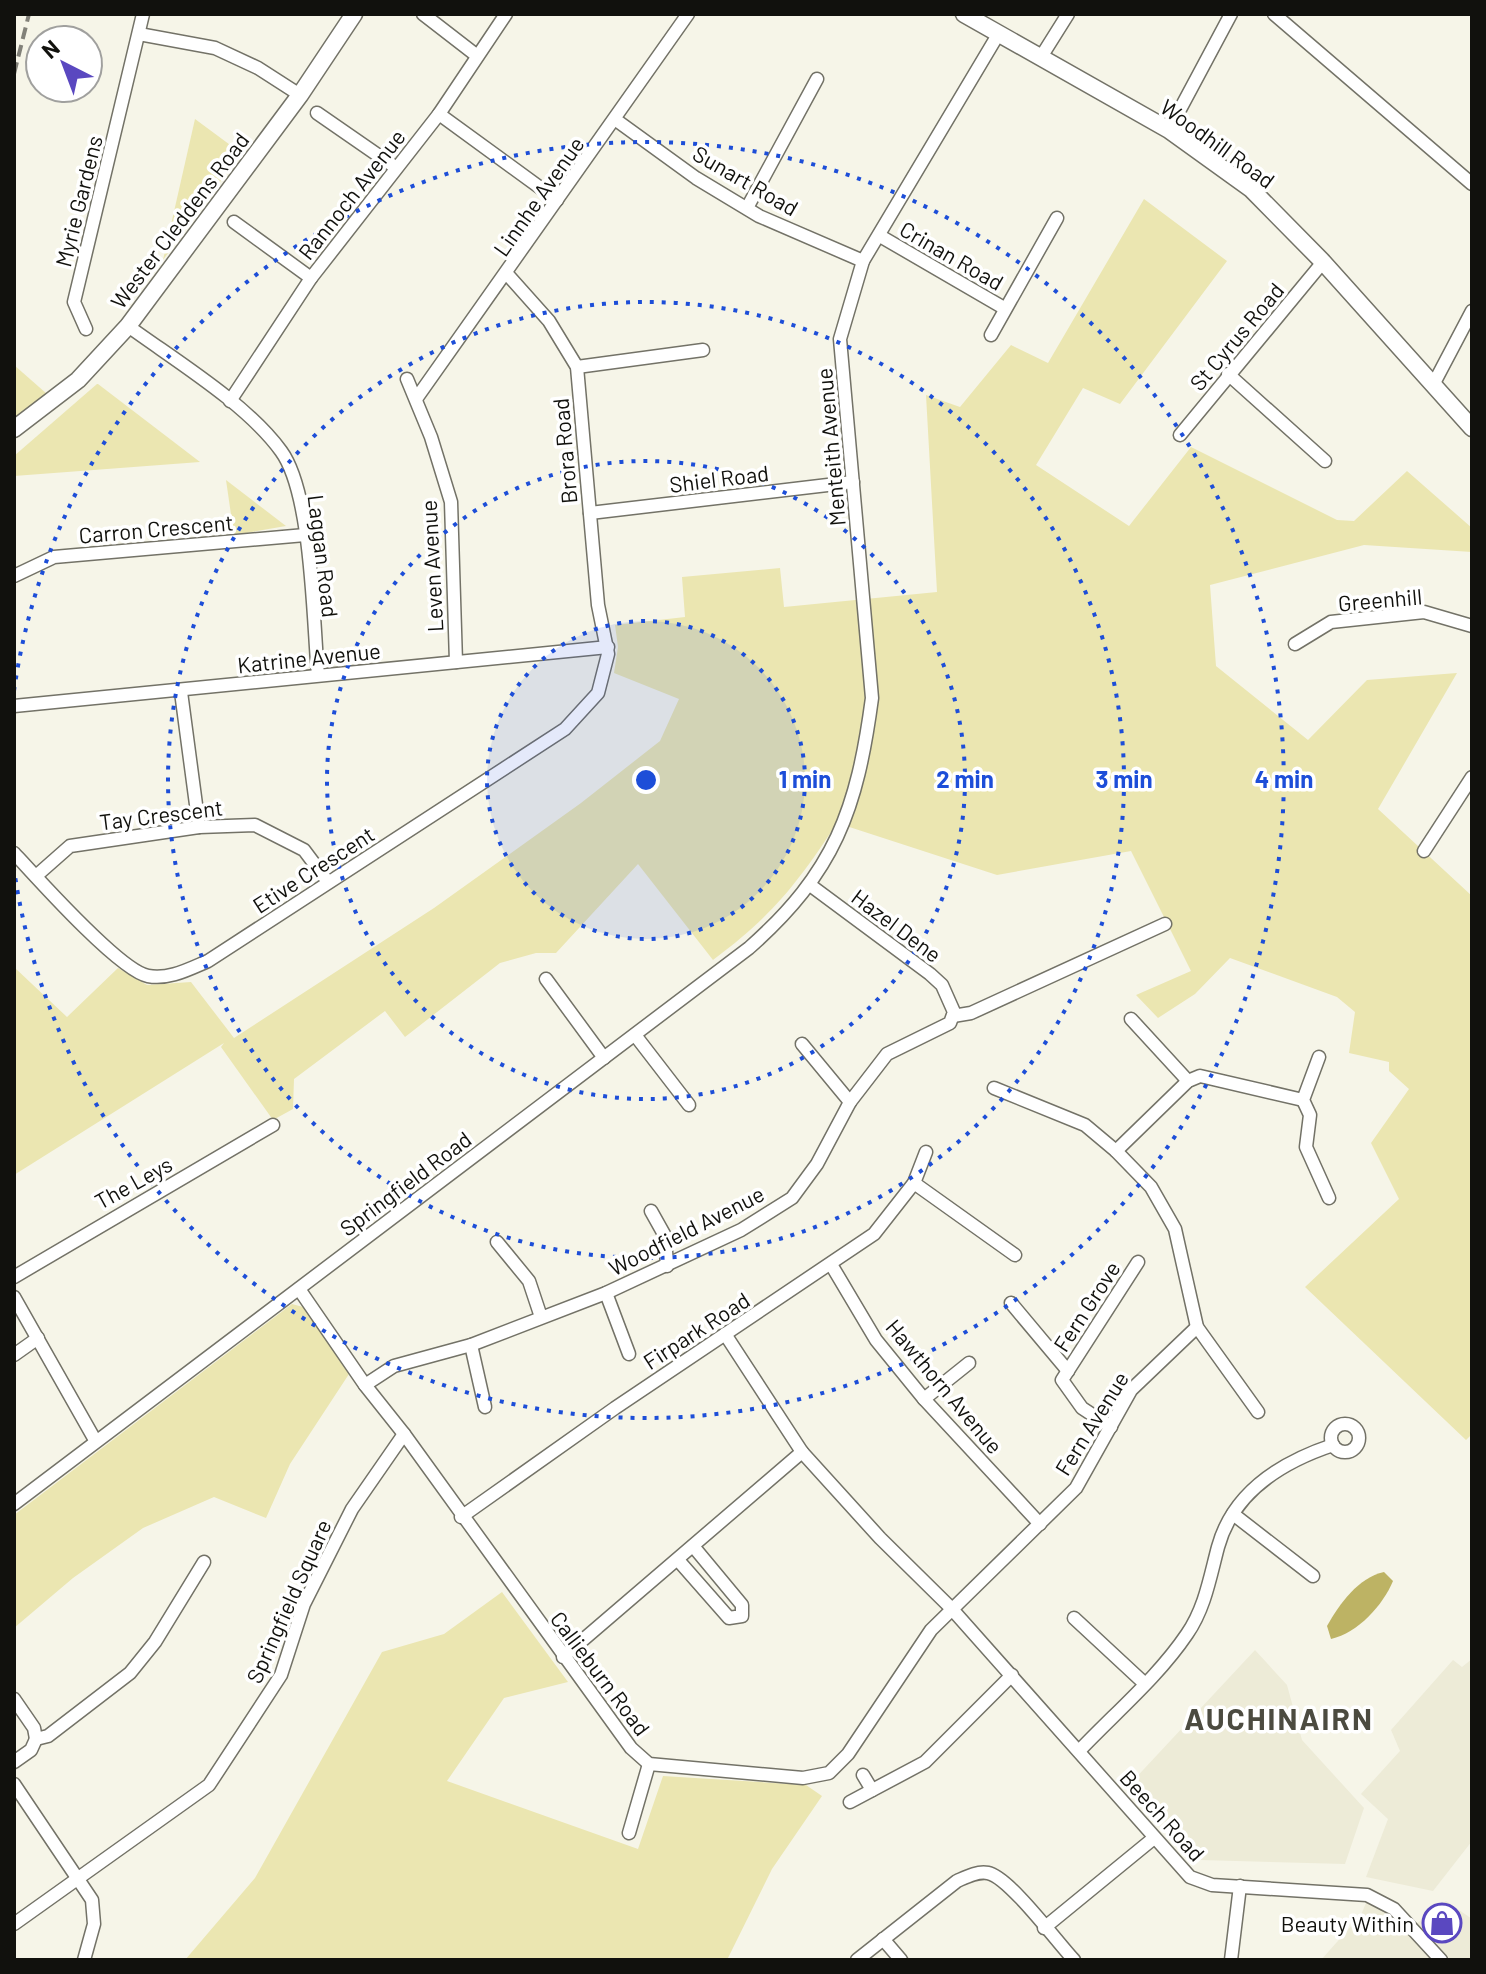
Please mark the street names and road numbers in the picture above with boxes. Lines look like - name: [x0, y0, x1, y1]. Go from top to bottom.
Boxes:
- street label: Woodhill Road: [1156, 93, 1280, 193]
- street label: Rannoch Avenue: [292, 124, 410, 264]
- street label: Wester Cleddens Road: [104, 127, 254, 313]
- street label: Linnhe Avenue: [487, 131, 589, 261]
- street label: Myrie Gardens: [49, 133, 107, 269]
- street label: Sunart Road: [689, 139, 803, 221]
- street label: Crinan Road: [896, 215, 1008, 295]
- street label: St Cyrus Road: [1184, 277, 1288, 395]
- street label: Menteith Avenue: [810, 367, 850, 527]
- street label: Brora Road: [546, 397, 582, 505]
- street label: Shiel Road: [668, 459, 770, 497]
- street label: Laggan Road: [304, 493, 344, 619]
- street label: Leven Avenue: [415, 499, 447, 633]
- street label: Carron Crescent: [78, 508, 234, 548]
- street label: Greenhill: [1337, 582, 1423, 616]
- street label: Katrine Avenue: [236, 637, 382, 677]
- street label: Tay Crescent: [98, 794, 224, 834]
- street label: Etive Crescent: [247, 820, 379, 918]
- street label: Hazel Dene: [847, 883, 947, 967]
- street label: Springfield Road: [334, 1125, 476, 1241]
- street label: The Leys: [90, 1150, 176, 1214]
- street label: Woodfield Avenue: [604, 1180, 768, 1280]
- street label: Fern Grove: [1047, 1256, 1125, 1356]
- street label: Firpark Road: [638, 1286, 754, 1374]
- street label: Hawthorn Avenue: [881, 1314, 1009, 1458]
- street label: Fern Avenue: [1049, 1366, 1133, 1480]
- street label: Springfield Square: [240, 1515, 336, 1687]
- street label: Callieburn Road: [546, 1606, 656, 1740]
- street label: Beech Road: [1115, 1764, 1211, 1866]

